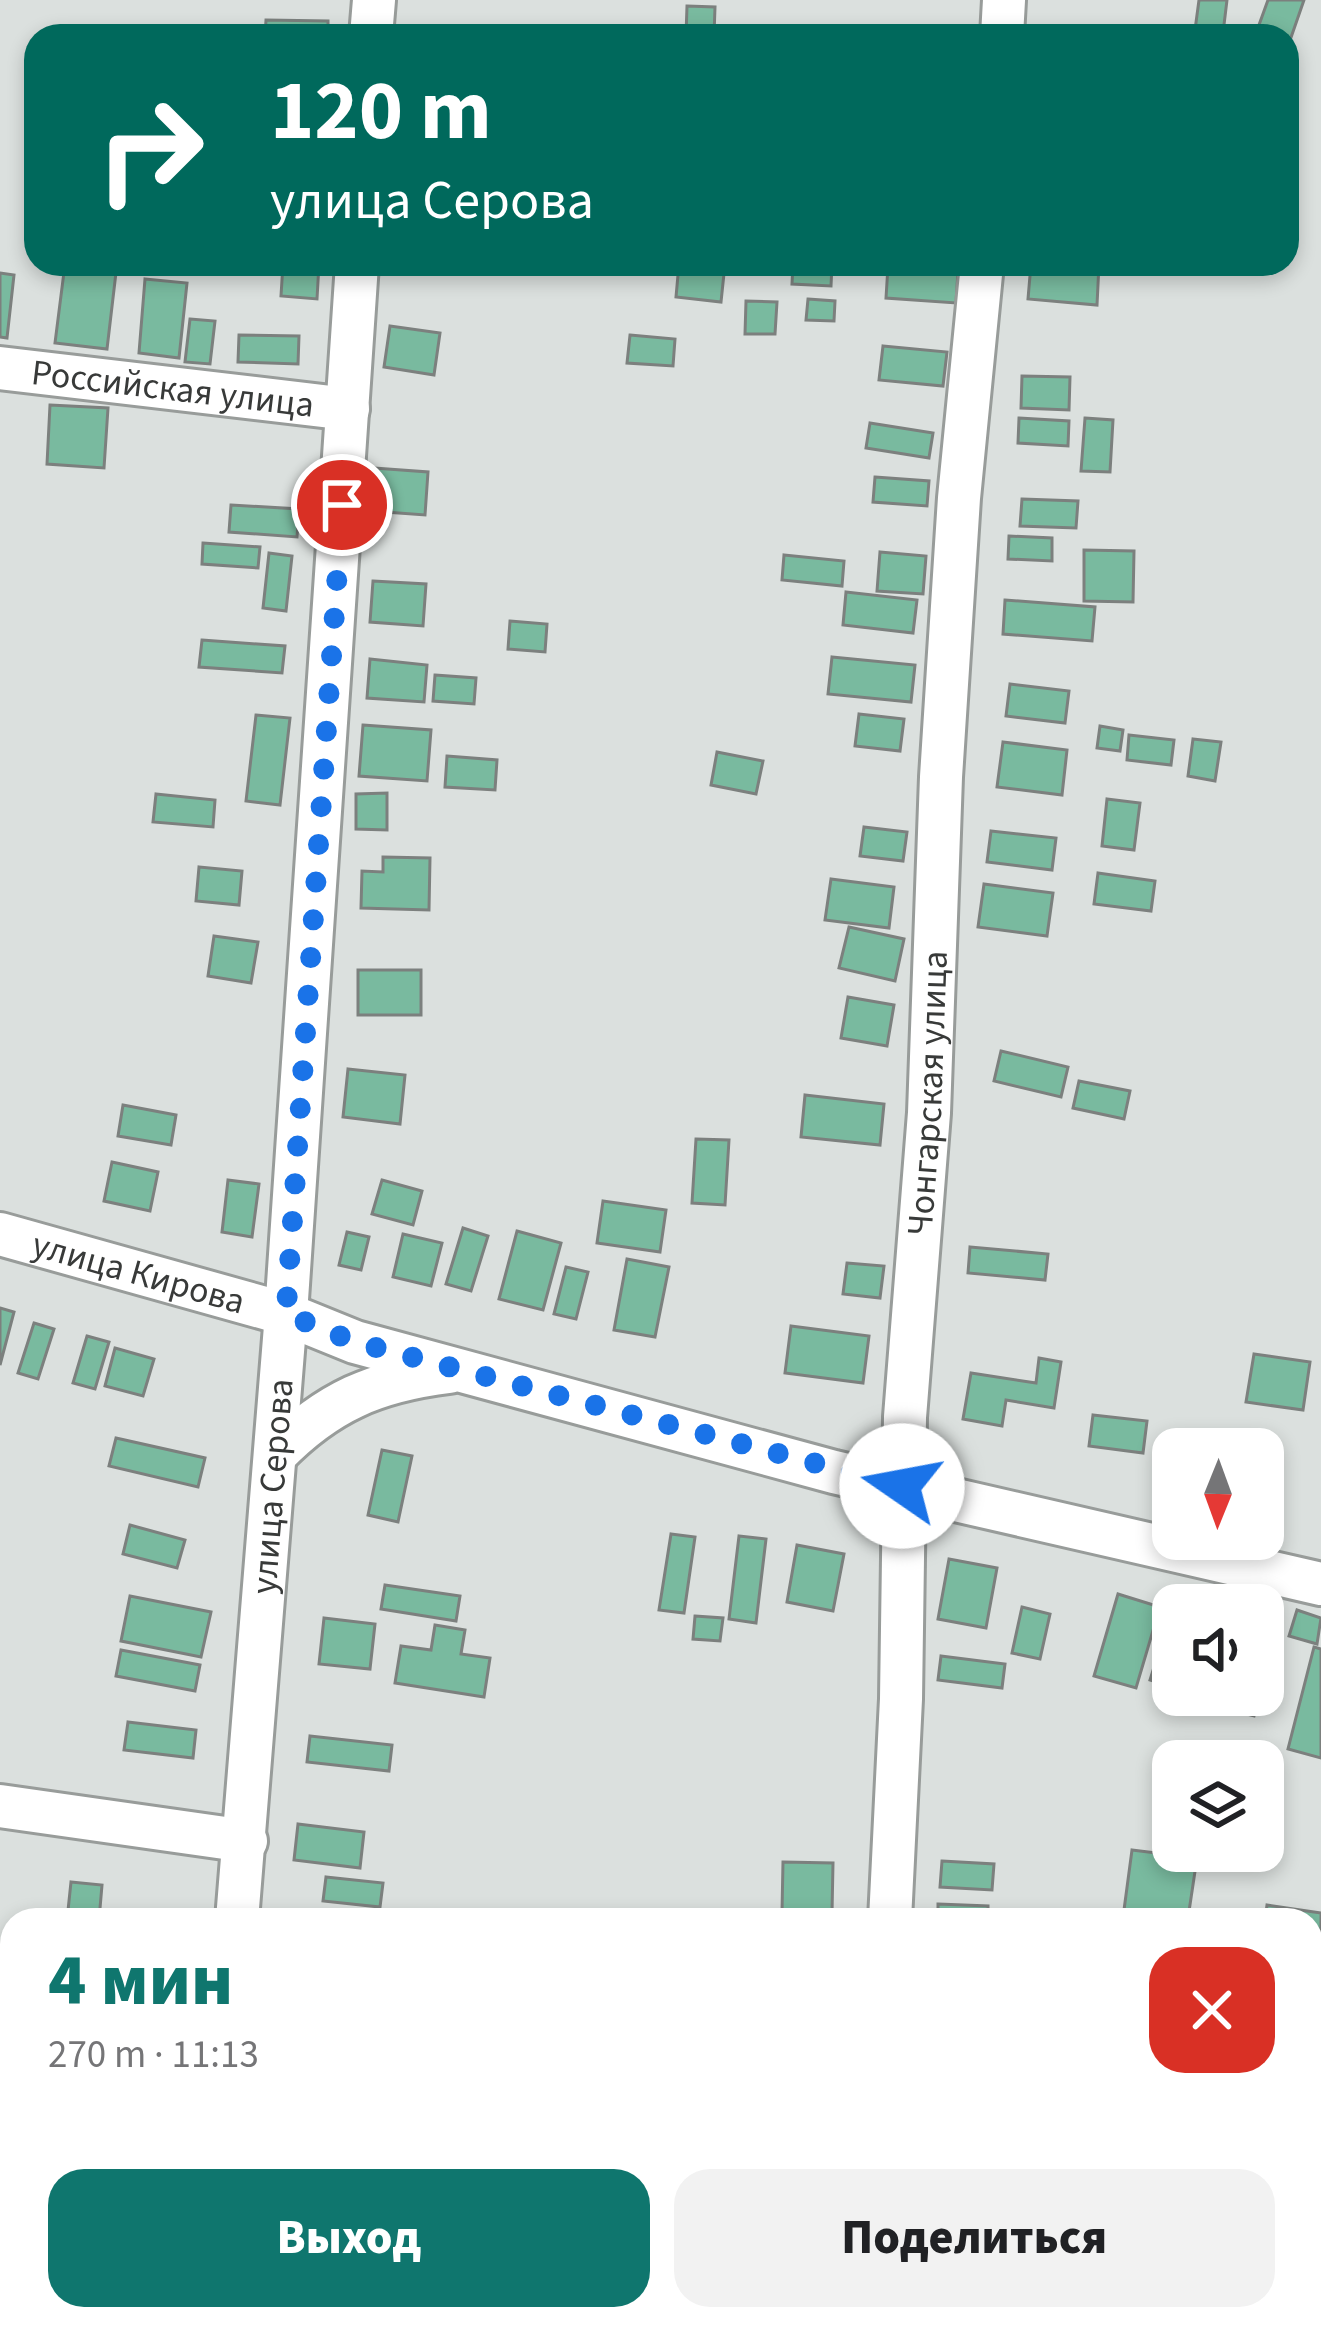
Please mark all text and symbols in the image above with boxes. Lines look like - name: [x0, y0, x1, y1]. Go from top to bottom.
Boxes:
- text: 120 m: [270, 52, 492, 172]
- icon: right: [72, 72, 228, 228]
- text: улица Серова: [270, 163, 594, 240]
- street label: Российская улица: [29, 346, 317, 430]
- pin: [291, 454, 393, 556]
- icon: arrive: [309, 472, 375, 538]
- street label: Чонгарская улица: [894, 950, 960, 1237]
- street label: улица Кирова: [26, 1219, 251, 1327]
- street label: улица Серова: [238, 1377, 306, 1596]
- position arrow: [839, 1423, 965, 1549]
- north arrow: [1152, 1428, 1284, 1560]
- map controls: [1152, 1428, 1284, 1872]
- button: sound: [1152, 1584, 1284, 1716]
- button: layers: [1152, 1740, 1284, 1872]
- text: 4 мин: [48, 1930, 233, 2033]
- button: close: [1149, 1947, 1275, 2073]
- text: 270 m · 11:13: [48, 2027, 259, 2083]
- button: Выход: [48, 2169, 650, 2307]
- button: Поделиться: [674, 2169, 1275, 2307]

